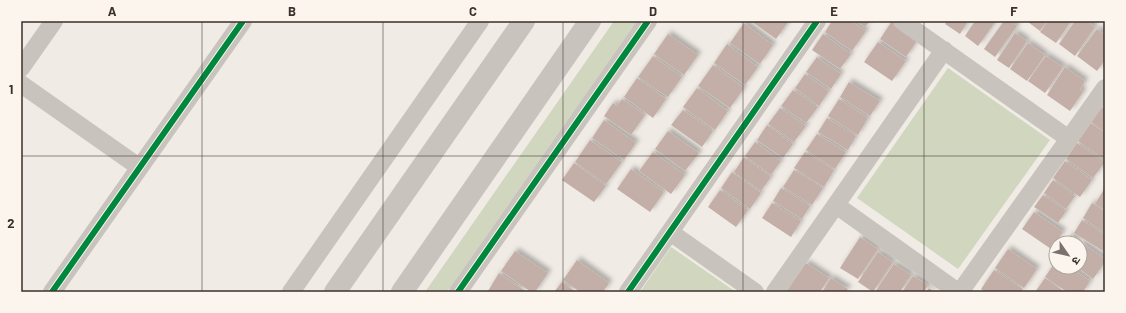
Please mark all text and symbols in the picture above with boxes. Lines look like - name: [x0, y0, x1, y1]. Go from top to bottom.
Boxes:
- text: A: [108, 3, 117, 19]
- text: B: [288, 3, 296, 19]
- text: C: [469, 3, 477, 19]
- text: D: [649, 3, 657, 19]
- text: E: [830, 3, 838, 19]
- text: F: [1010, 3, 1018, 19]
- text: 1: [9, 81, 13, 97]
- text: 2: [7, 215, 15, 231]
- north arrow: [1048, 235, 1088, 275]
- text: उ: [1069, 255, 1084, 268]

